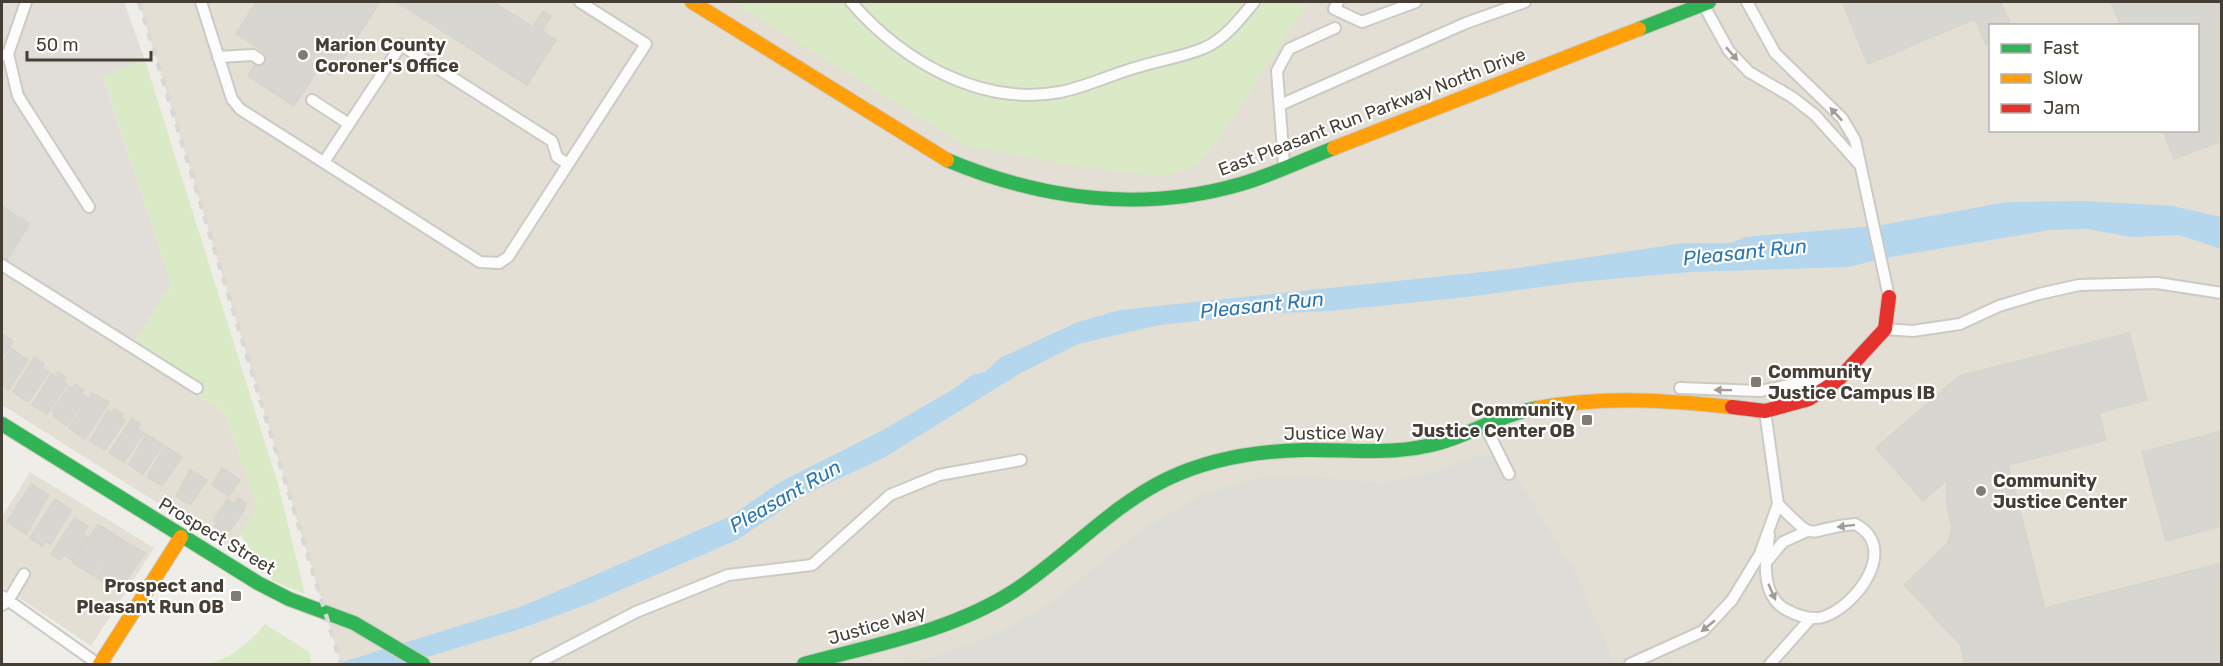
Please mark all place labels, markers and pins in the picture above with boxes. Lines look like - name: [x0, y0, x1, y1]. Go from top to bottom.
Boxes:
- place label: Marion County Coroner's Office: [315, 34, 459, 77]
- marker: Marion County Coroner's Office: [296, 48, 310, 62]
- place label: Community Justice Campus IB: [1768, 361, 1935, 404]
- marker: Community Justice Campus IB: [1749, 375, 1763, 389]
- place label: Community Justice Center OB: [1412, 399, 1575, 442]
- marker: Community Justice Center OB: [1580, 413, 1594, 427]
- place label: Community Justice Center: [1993, 470, 2127, 513]
- marker: Community Justice Center: [1974, 484, 1988, 498]
- place label: Prospect and Pleasant Run OB: [76, 575, 224, 618]
- marker: Prospect and Pleasant Run OB: [229, 589, 243, 603]

